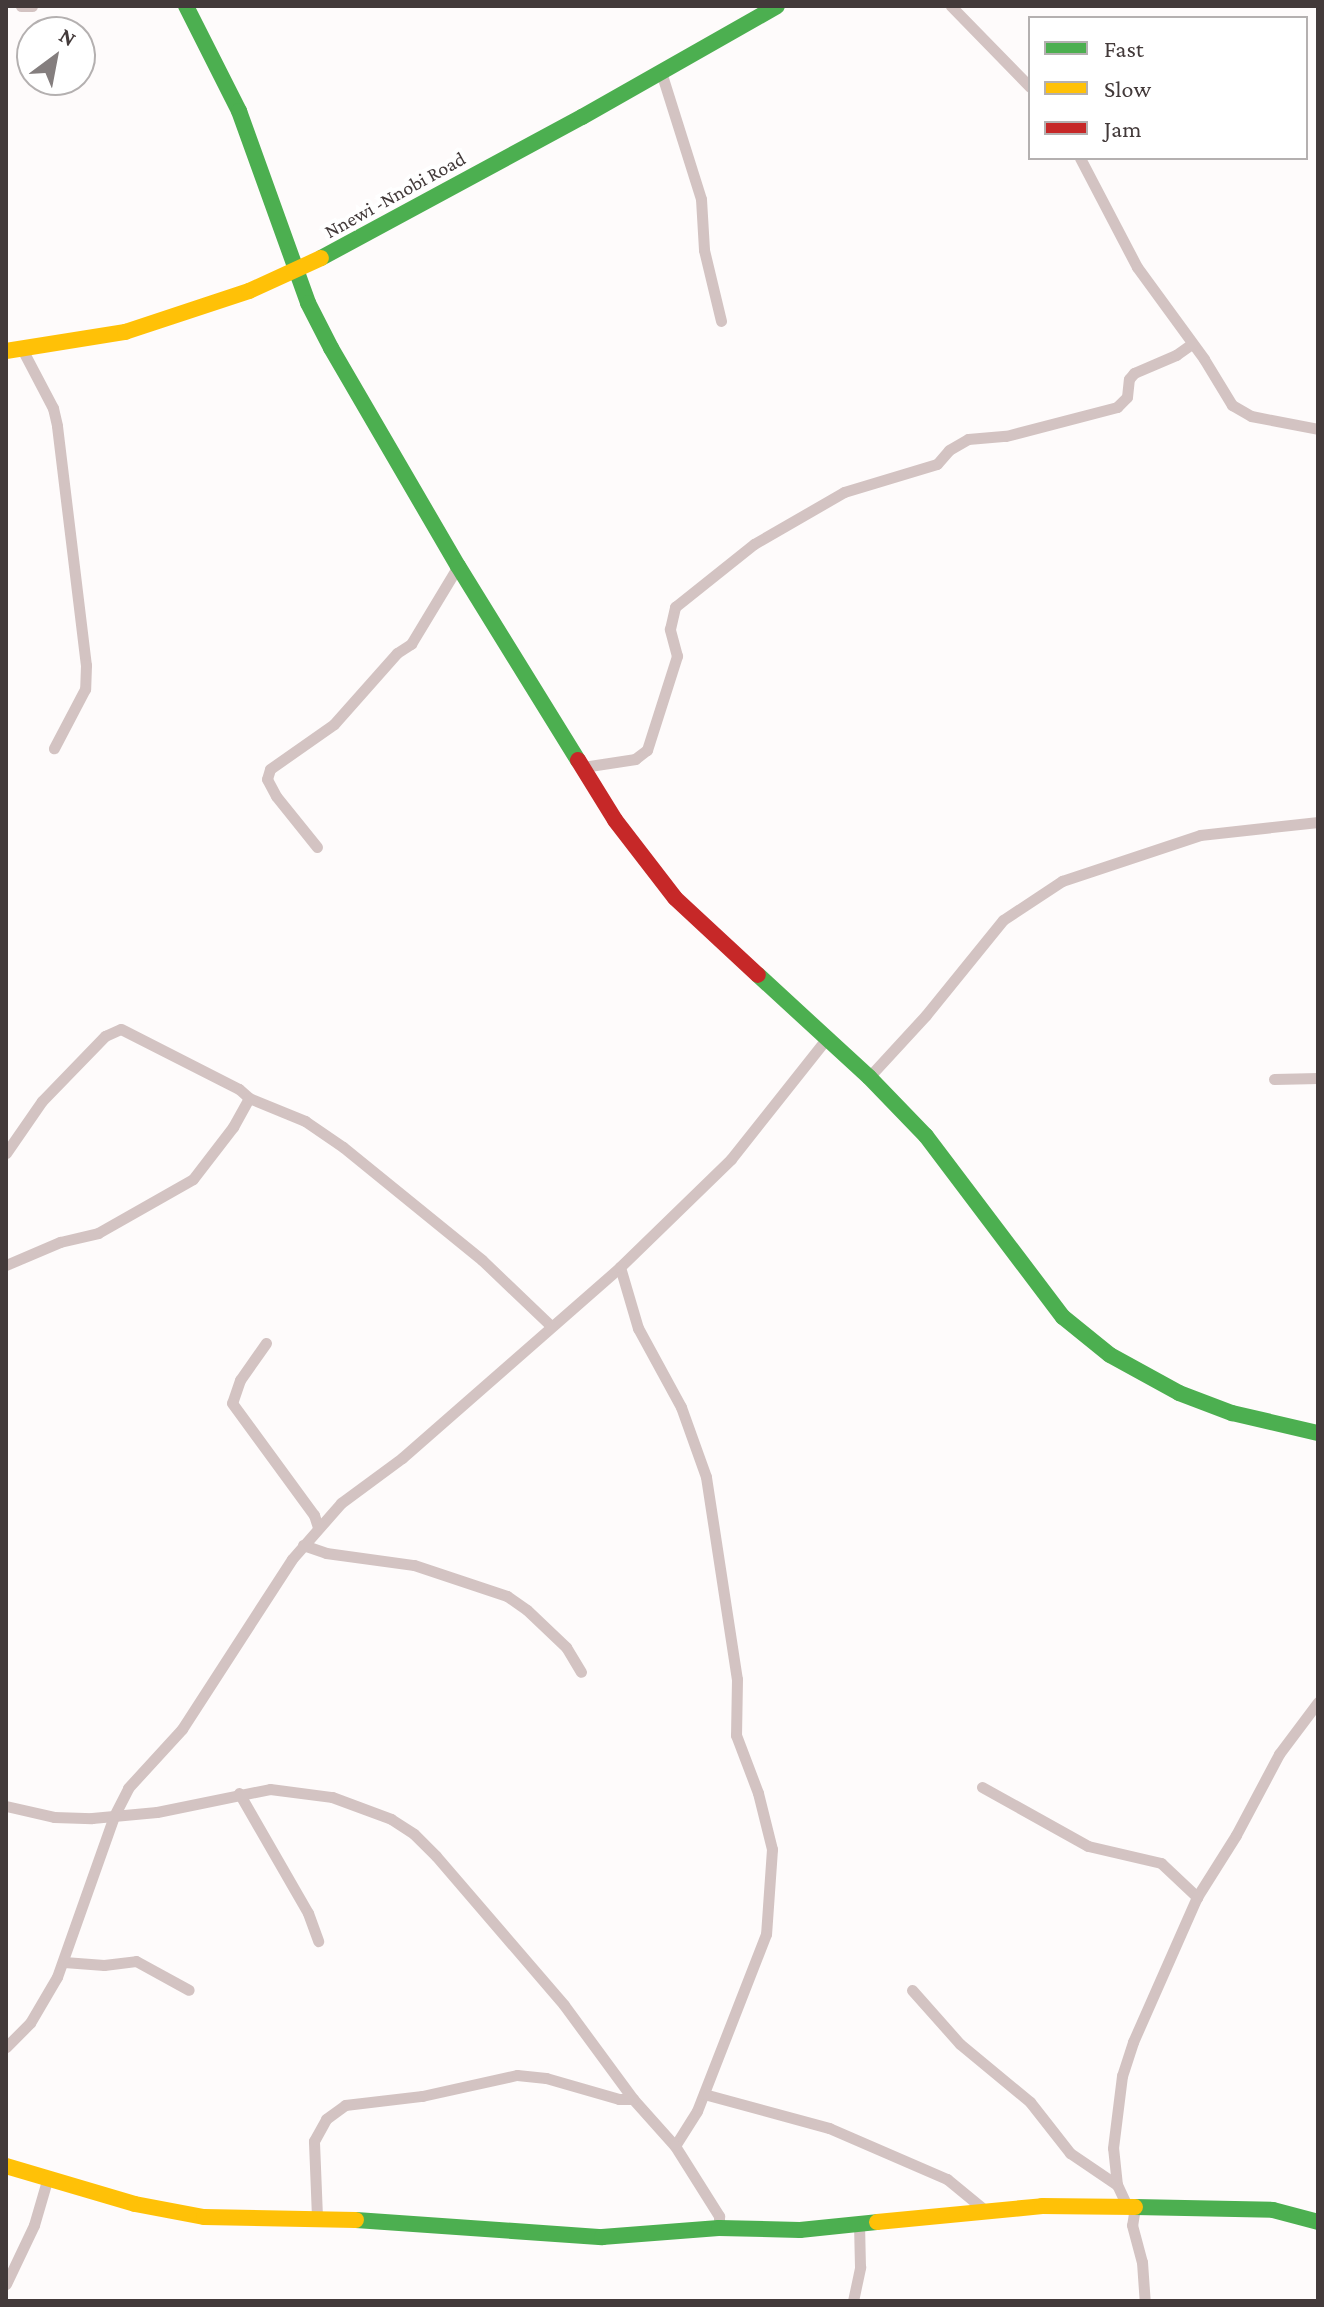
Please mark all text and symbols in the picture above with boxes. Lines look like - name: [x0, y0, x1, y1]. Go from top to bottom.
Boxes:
- north arrow: [16, 16, 96, 96]
- legend: [1028, 16, 1308, 160]
- text: N: [55, 22, 81, 51]
- text: Fast: [1104, 35, 1144, 62]
- text: Slow: [1104, 75, 1151, 102]
- text: Jam: [1104, 115, 1142, 142]
- street label: Nnewi -Nnobi Road: [320, 146, 470, 244]

